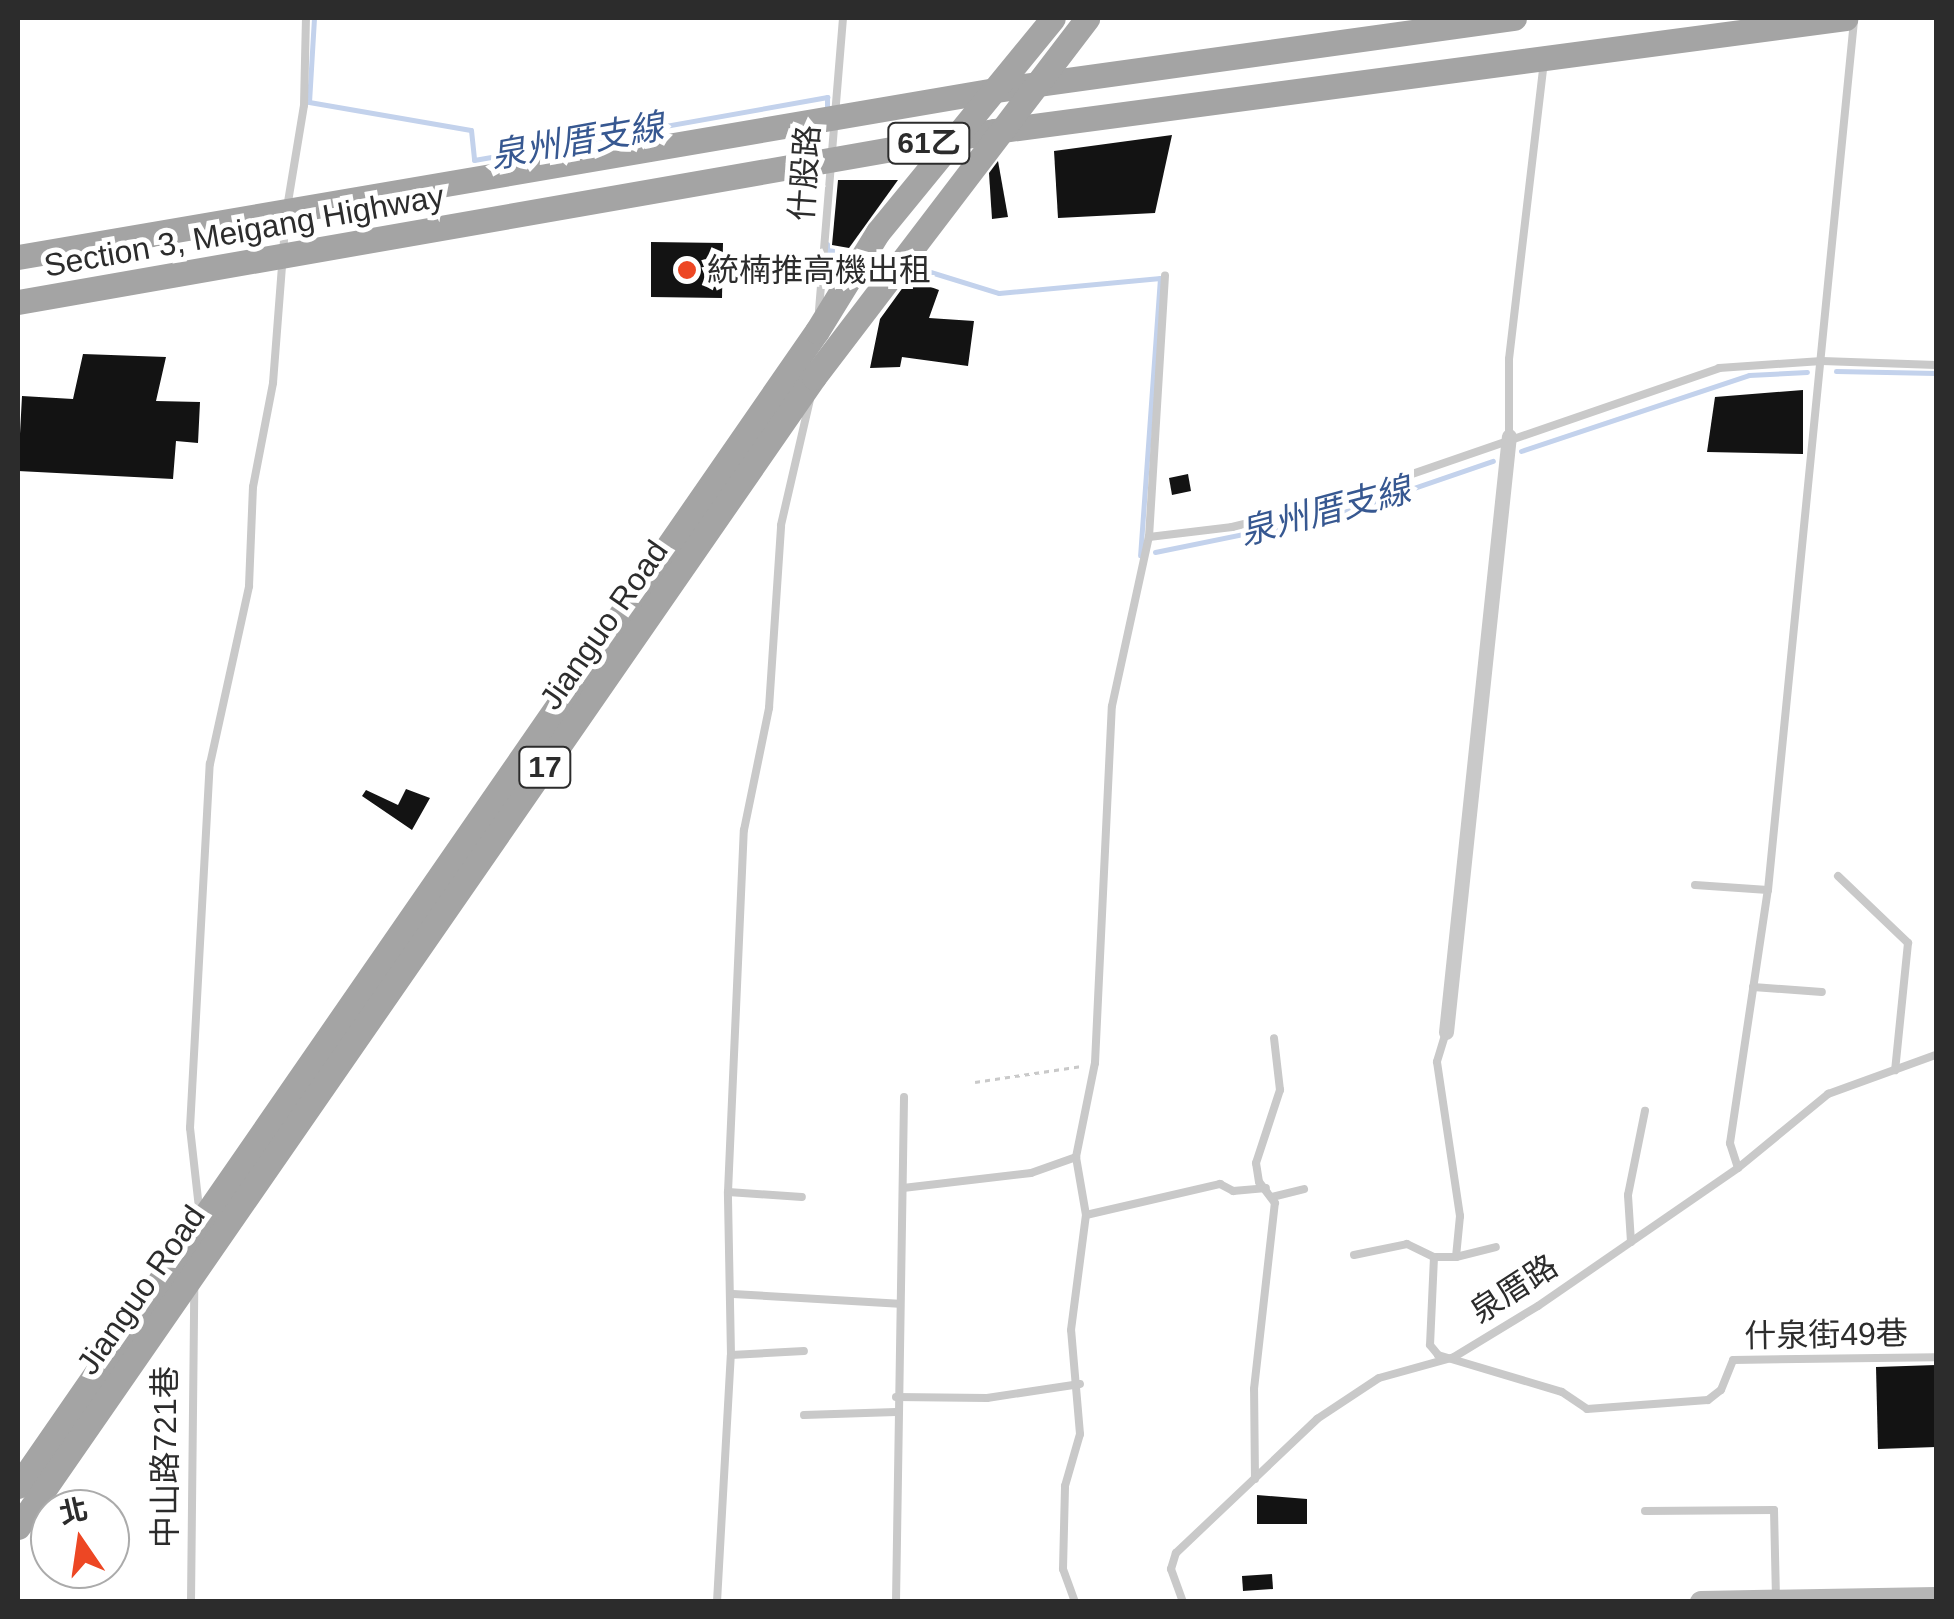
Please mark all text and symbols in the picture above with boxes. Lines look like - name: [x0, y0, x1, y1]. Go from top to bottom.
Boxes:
- water label: 泉州厝支線: [487, 105, 667, 177]
- road number: 61乙: [886, 118, 972, 168]
- street label: 什股路: [782, 124, 828, 222]
- street label: Section 3, Meigang Highway: [41, 177, 447, 285]
- place label: 統楠推高機出租: [707, 251, 931, 289]
- marker: 統楠推高機出租: [676, 259, 698, 281]
- water label: 泉州厝支線: [1235, 468, 1415, 554]
- street label: Jianguo Road: [532, 533, 676, 717]
- road number: 17: [518, 742, 572, 792]
- street label: Jianguo Road: [69, 1198, 213, 1382]
- street label: 泉厝路: [1463, 1247, 1565, 1331]
- street label: 什泉街49巷: [1744, 1314, 1908, 1356]
- street label: 中山路721巷: [146, 1366, 184, 1548]
- north arrow: [30, 1489, 130, 1589]
- text: 北: [56, 1493, 91, 1529]

